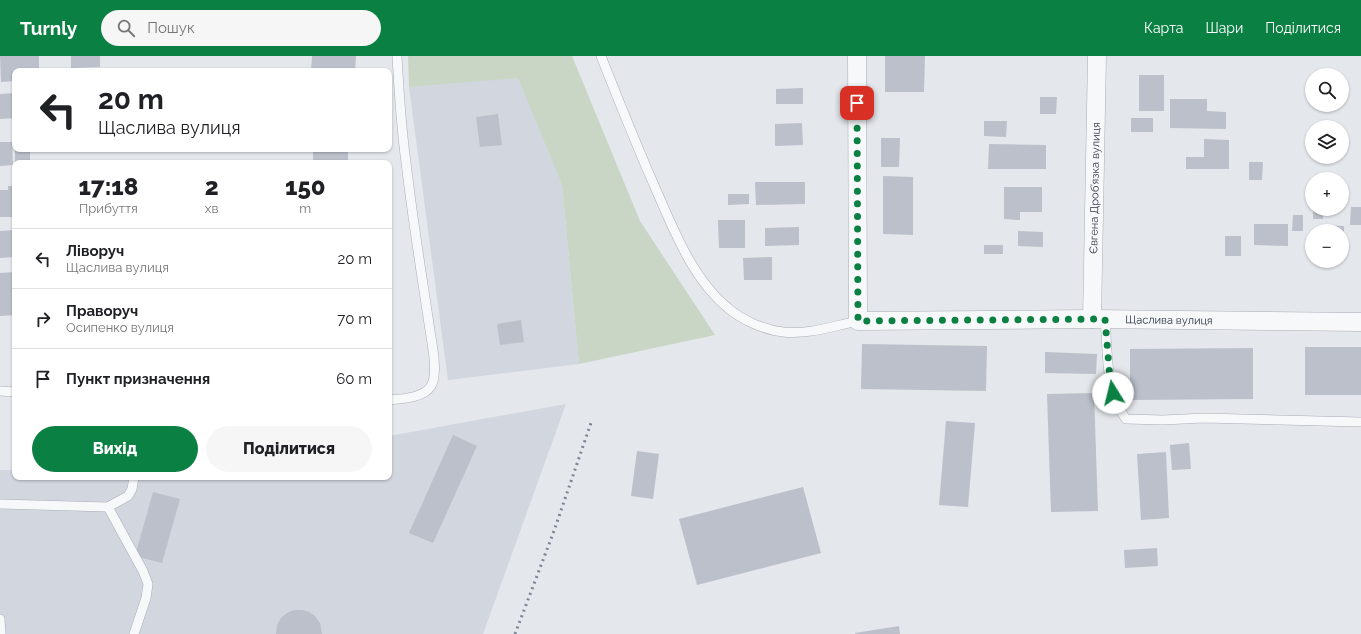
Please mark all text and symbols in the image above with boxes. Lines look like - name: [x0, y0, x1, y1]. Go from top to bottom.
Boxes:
- search box: [101, 10, 381, 46]
- text: Turnly: [20, 17, 77, 39]
- icon: search: [115, 17, 137, 39]
- text: Пошук: [147, 19, 195, 37]
- text: Карта: [1144, 20, 1183, 36]
- text: Шари: [1205, 20, 1243, 36]
- text: Поділитися: [1265, 20, 1341, 36]
- map controls: [1305, 68, 1349, 268]
- button: search: [1305, 68, 1349, 112]
- text: 20 m: [98, 83, 164, 116]
- icon: left: [32, 84, 84, 136]
- pin: [840, 86, 874, 120]
- icon: arrive: [846, 92, 868, 114]
- text: Щаслива вулиця: [98, 117, 241, 138]
- button: layers: [1305, 120, 1349, 164]
- street label: Євгена Дроб’язка вулиця: [1087, 122, 1102, 254]
- text: 17:18: [78, 172, 138, 201]
- text: 2: [205, 172, 219, 201]
- text: 150: [285, 172, 326, 201]
- button: +: [1305, 172, 1349, 216]
- text: Прибуття: [79, 201, 138, 216]
- text: хв: [205, 201, 218, 216]
- text: m: [299, 201, 311, 216]
- button: −: [1305, 224, 1349, 268]
- text: Ліворуч: [66, 242, 124, 260]
- icon: left: [32, 248, 54, 270]
- text: 20 m: [337, 250, 372, 268]
- text: Щаслива вулиця: [66, 260, 169, 275]
- text: Праворуч: [66, 302, 138, 320]
- icon: right: [32, 308, 54, 330]
- text: 70 m: [337, 310, 372, 328]
- street label: Щаслива вулиця: [1125, 313, 1213, 327]
- text: Осипенко вулиця: [66, 320, 174, 335]
- icon: arrive: [32, 368, 54, 390]
- text: Пункт призначення: [66, 370, 210, 388]
- text: 60 m: [336, 370, 372, 388]
- position arrow: [1092, 372, 1134, 414]
- button: Вихід: [32, 426, 198, 472]
- button: Поділитися: [206, 426, 372, 472]

